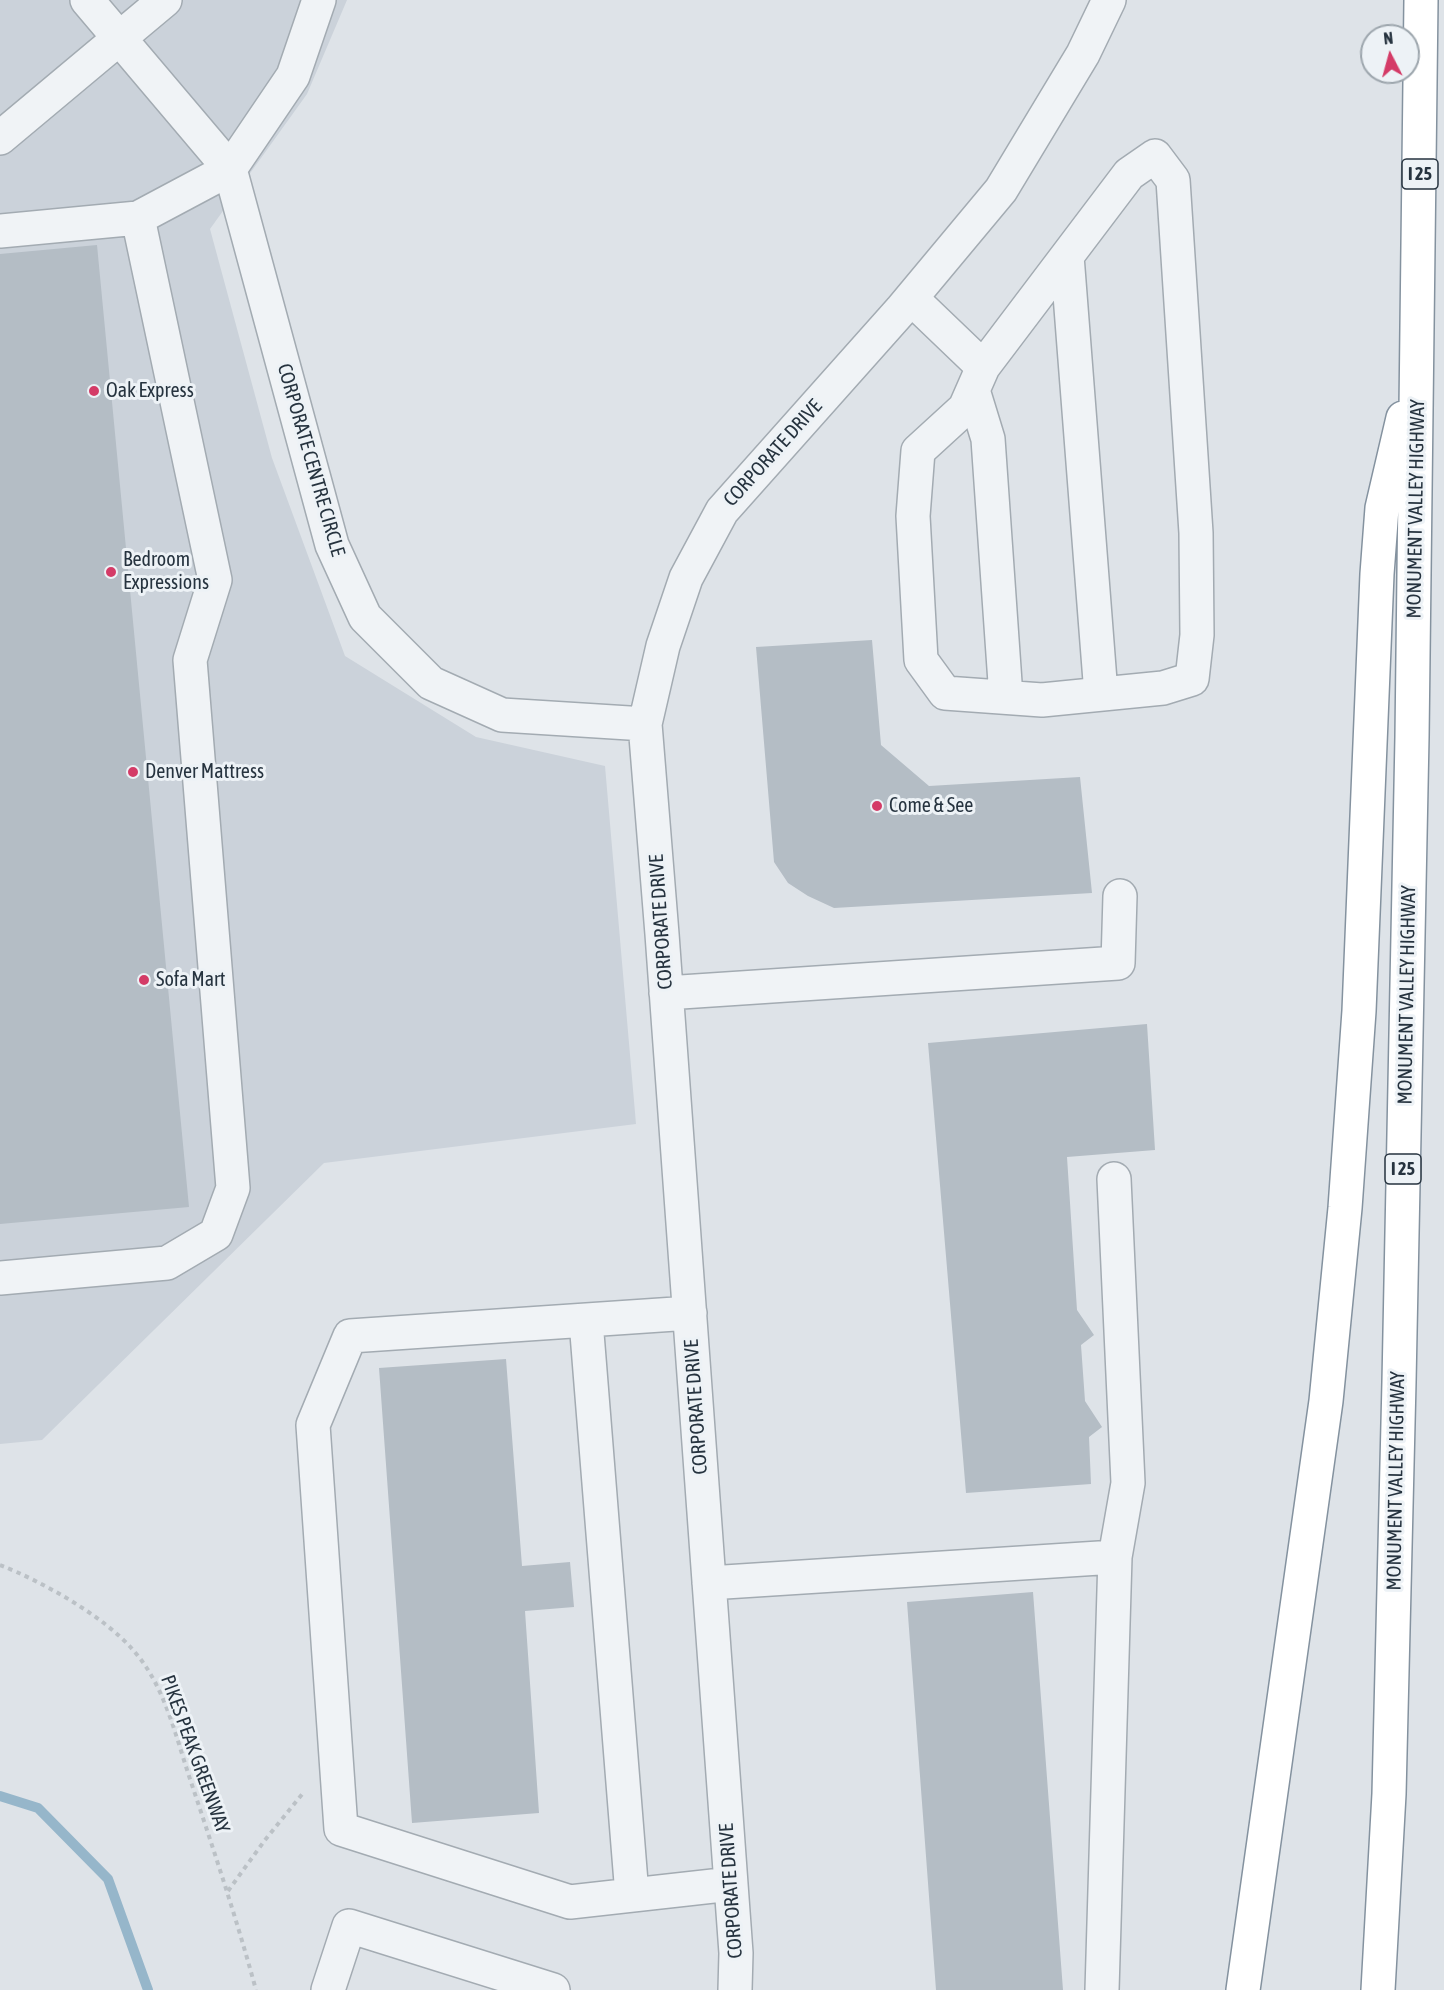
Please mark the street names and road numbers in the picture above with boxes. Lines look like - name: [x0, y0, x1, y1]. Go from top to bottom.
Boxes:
- road number: I 25: [1402, 159, 1438, 189]
- street label: CORPORATE CENTRE CIRCLE: [272, 361, 350, 559]
- street label: CORPORATE DRIVE: [719, 395, 827, 511]
- street label: MONUMENT VALLEY HIGHWAY: [1402, 399, 1430, 619]
- street label: CORPORATE DRIVE: [644, 854, 678, 990]
- street label: MONUMENT VALLEY HIGHWAY: [1393, 885, 1421, 1105]
- road number: I 25: [1385, 1154, 1421, 1184]
- street label: CORPORATE DRIVE: [679, 1339, 713, 1475]
- street label: MONUMENT VALLEY HIGHWAY: [1382, 1371, 1410, 1591]
- street label: PIKES PEAK GREENWAY: [155, 1672, 235, 1836]
- street label: CORPORATE DRIVE: [714, 1823, 748, 1959]

